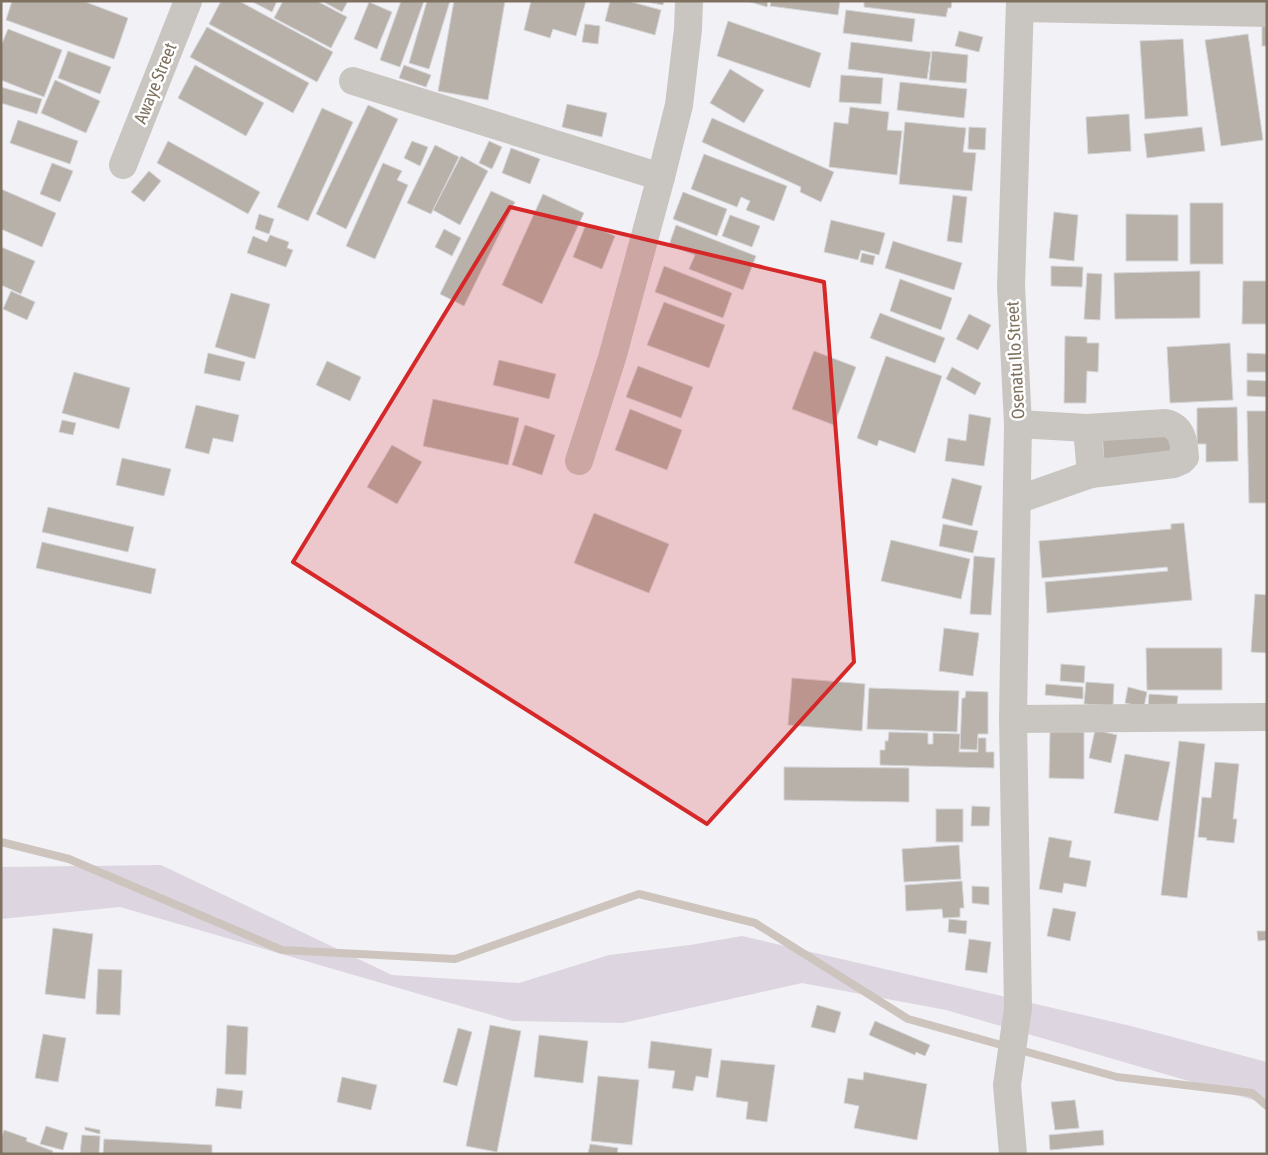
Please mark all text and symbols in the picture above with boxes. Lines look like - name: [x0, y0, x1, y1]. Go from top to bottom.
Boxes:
- street label: Awaye Street: [129, 40, 181, 126]
- street label: Osenatu Ilo Street: [1001, 300, 1029, 420]

